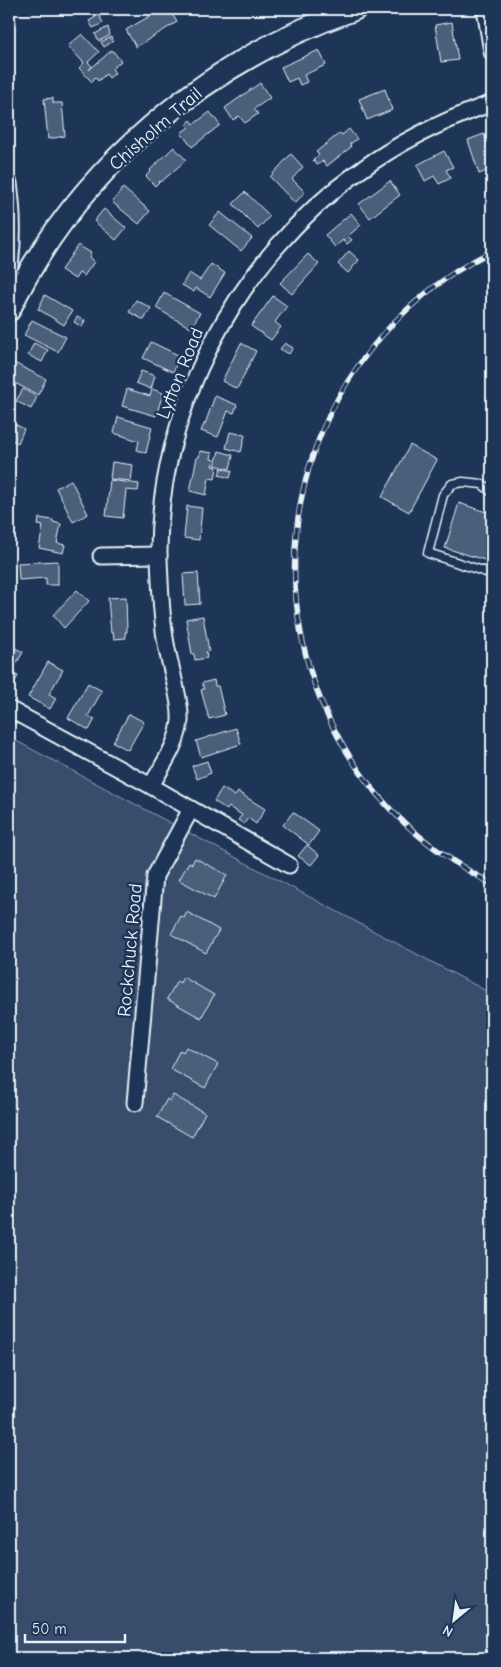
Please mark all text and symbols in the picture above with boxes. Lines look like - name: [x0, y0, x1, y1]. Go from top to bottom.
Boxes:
- street label: Chisholm Trail: [105, 82, 207, 175]
- street label: Lytton Road: [152, 325, 208, 422]
- street label: Rockchuck Road: [113, 882, 147, 1018]
- north arrow: [428, 1594, 478, 1644]
- scale bar: [25, 1612, 125, 1644]
- text: 50 m: [32, 1620, 67, 1638]
- text: N: [440, 1621, 456, 1641]

